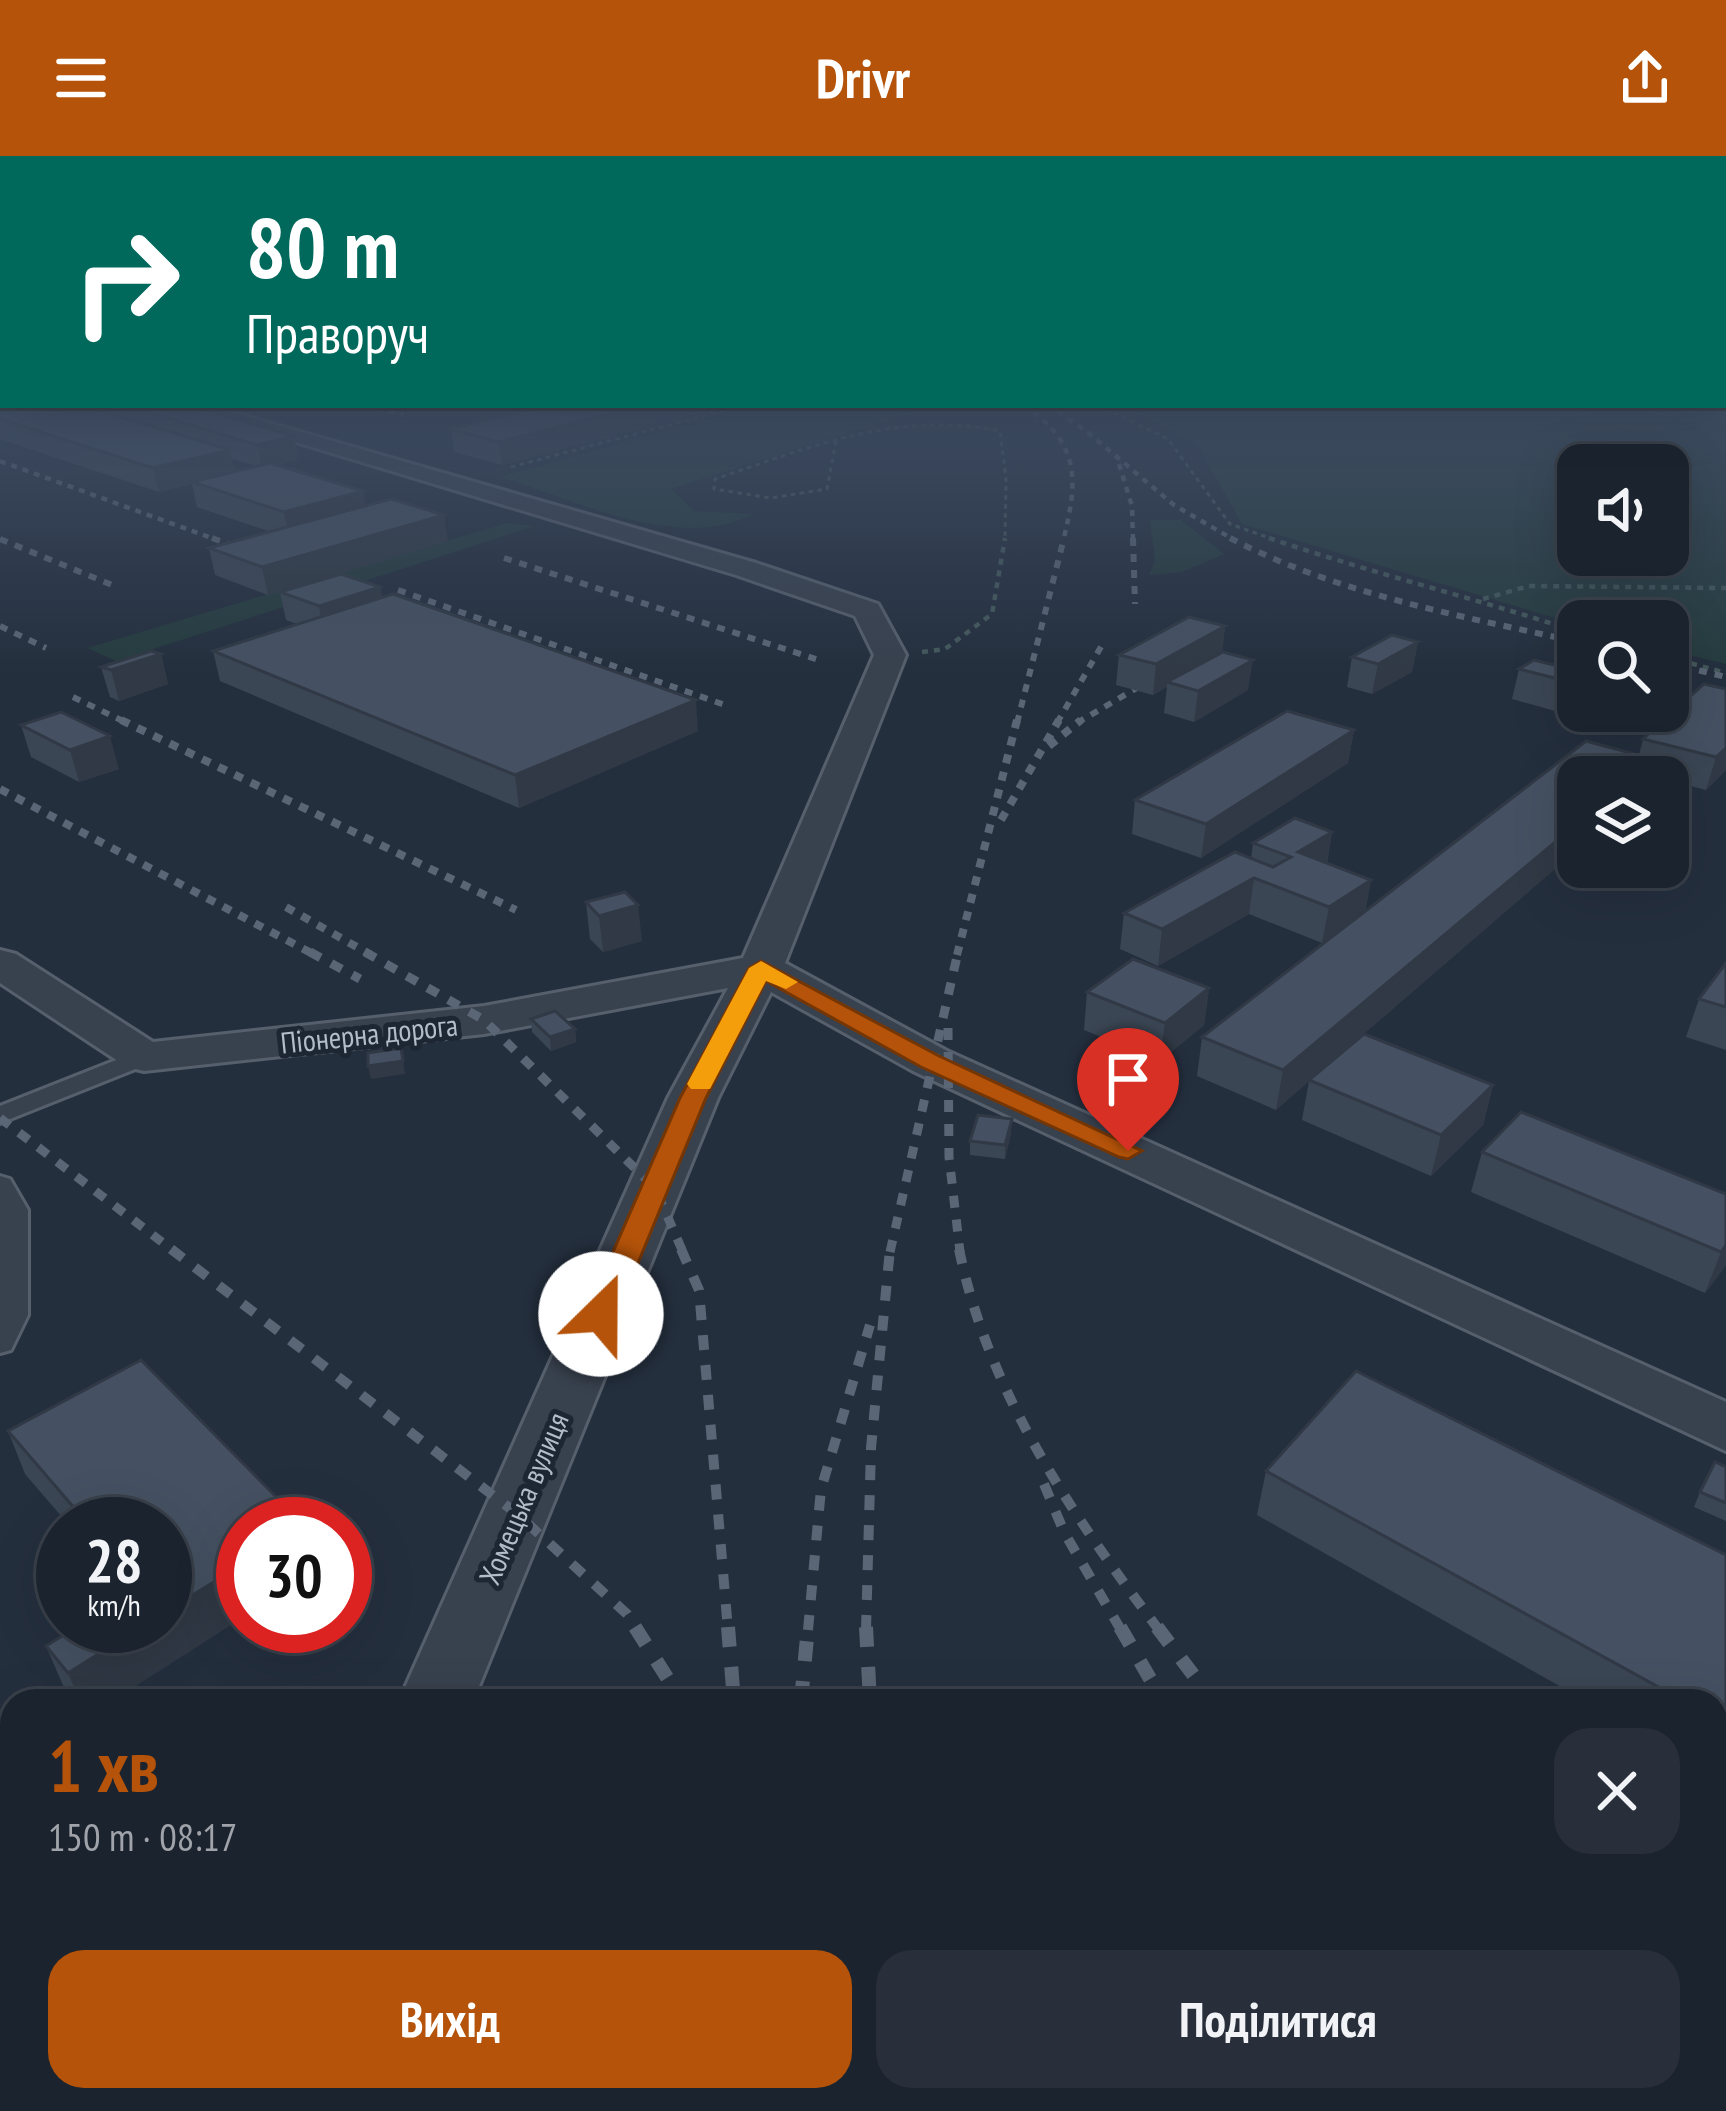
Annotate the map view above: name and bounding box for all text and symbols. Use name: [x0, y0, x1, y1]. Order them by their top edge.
text: Drivr: [816, 43, 910, 113]
icon: menu: [48, 45, 114, 111]
icon: share: [1612, 45, 1678, 111]
text: 80 m: [246, 192, 399, 301]
icon: right: [48, 204, 204, 360]
text: Праворуч: [246, 298, 429, 368]
map controls: [1557, 444, 1689, 888]
button: sound: [1557, 444, 1689, 576]
button: search: [1557, 600, 1689, 732]
button: layers: [1557, 756, 1689, 888]
street label: Піонерна дорога: [278, 1004, 460, 1062]
pin: [1077, 1028, 1179, 1151]
icon: arrive: [1095, 1046, 1161, 1112]
position arrow: [538, 1251, 664, 1377]
street label: Хомецька вулиця: [469, 1406, 577, 1590]
speed limit sign: 30: [216, 1497, 372, 1653]
text: 28: [85, 1521, 143, 1599]
text: km/h: [87, 1585, 141, 1624]
text: 1 хв: [48, 1719, 159, 1812]
button: close: [1554, 1728, 1680, 1854]
text: 150 m · 08:17: [48, 1811, 237, 1862]
button: Вихід: [48, 1950, 852, 2088]
button: Поділитися: [876, 1950, 1680, 2088]

